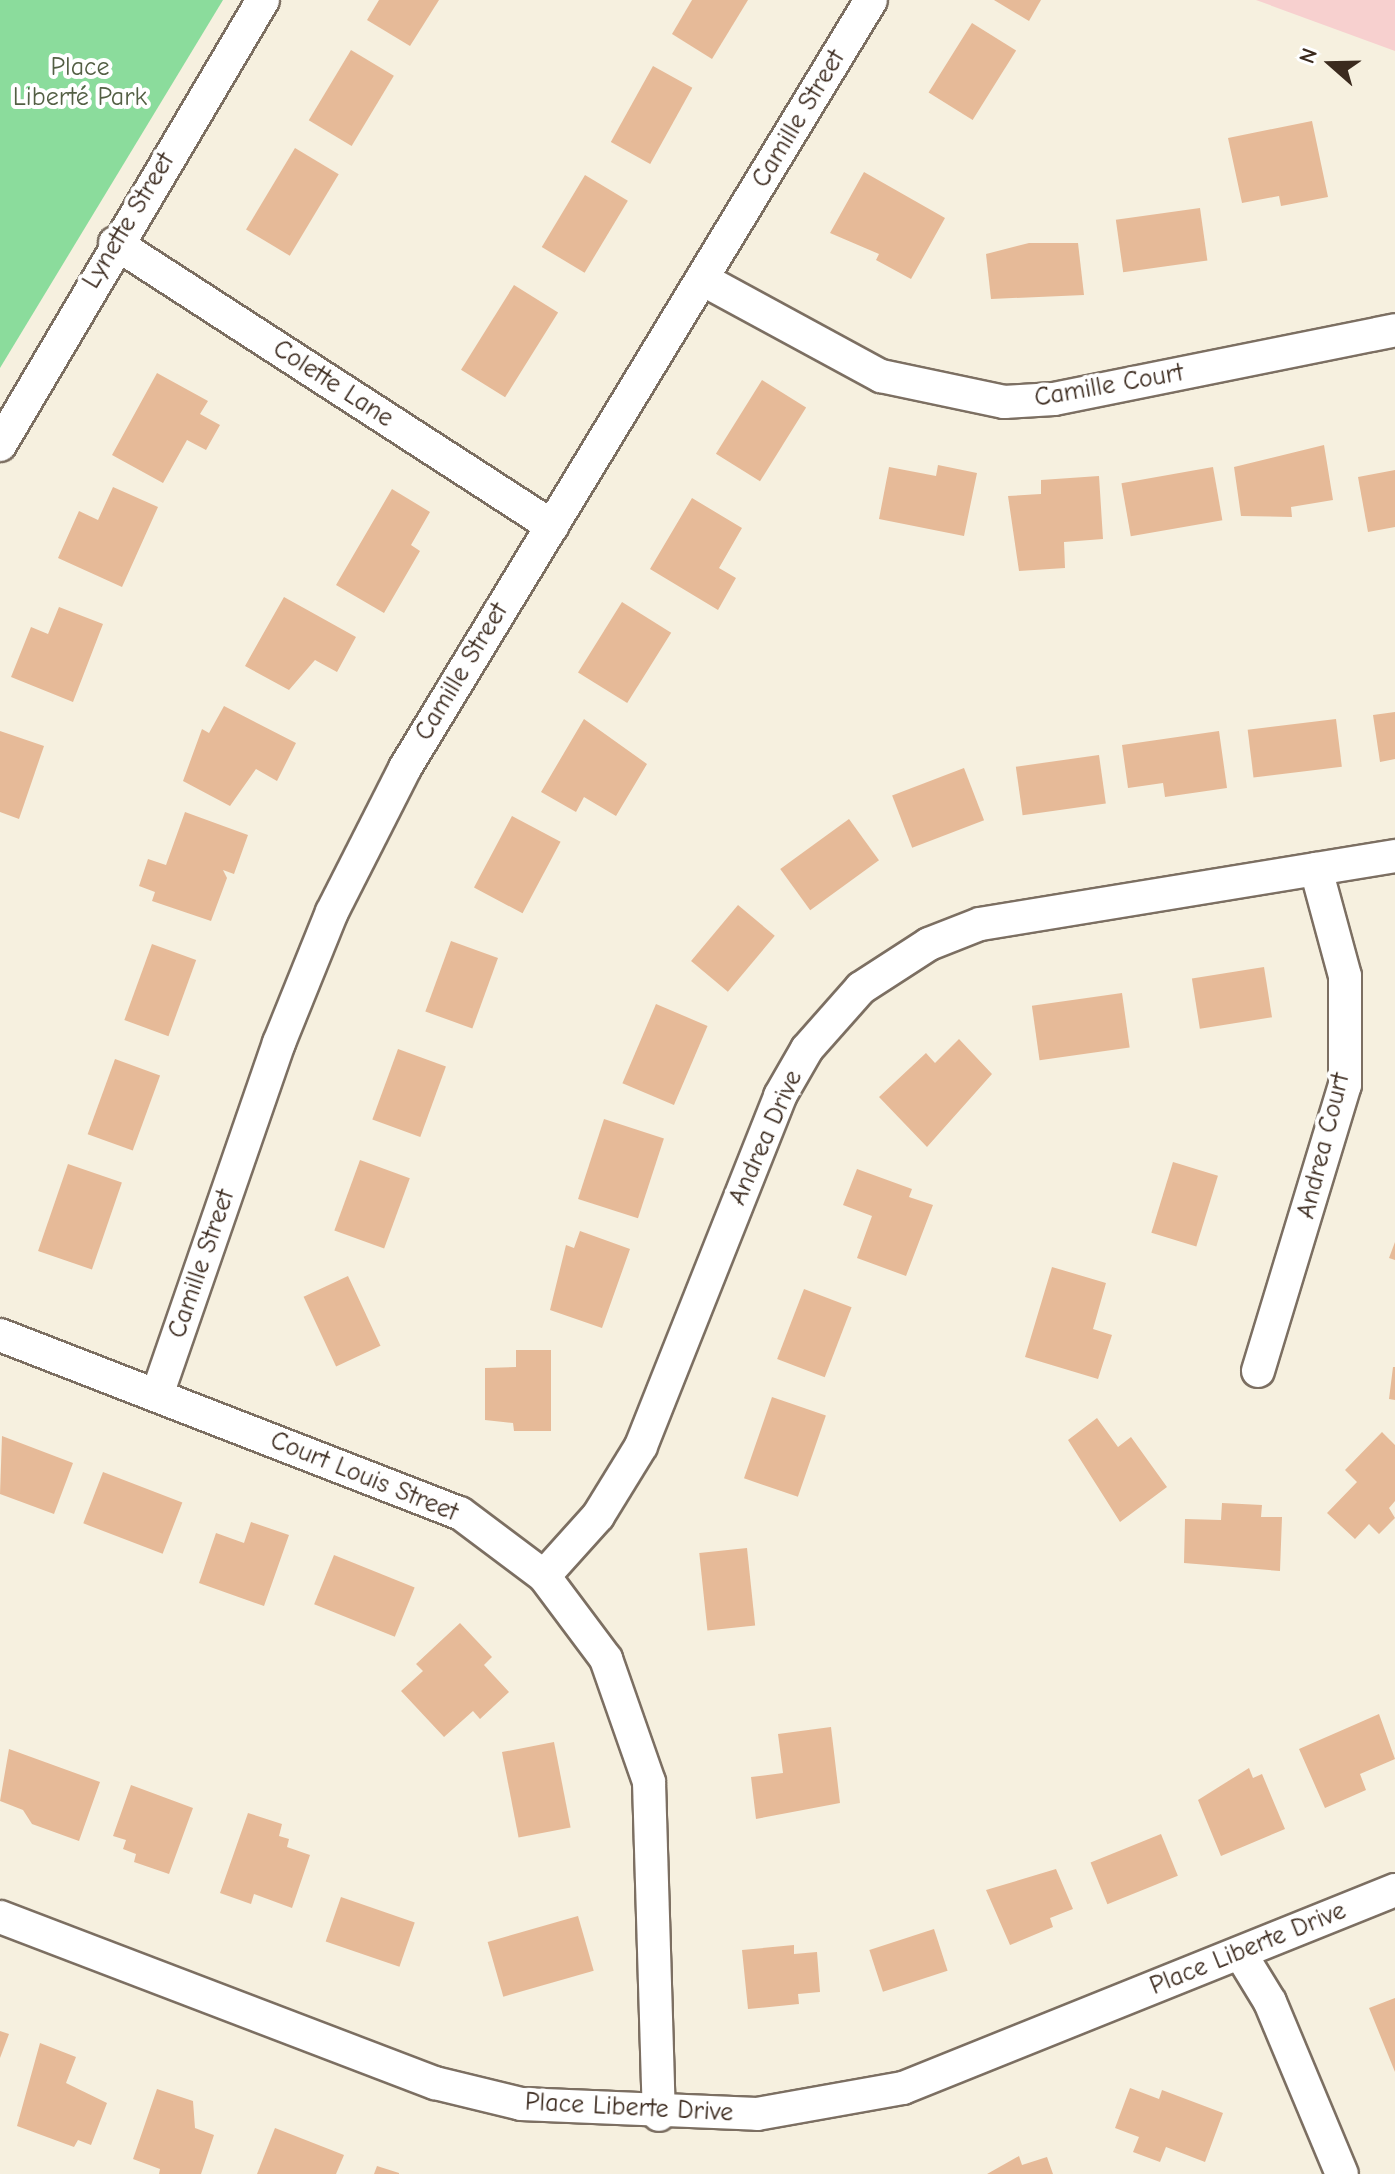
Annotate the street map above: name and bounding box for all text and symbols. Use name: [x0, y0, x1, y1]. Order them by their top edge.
north arrow: [1291, 24, 1371, 104]
street label: Camille Street: [746, 45, 852, 193]
text: N: [1294, 45, 1323, 67]
park label: Place Liberté Park: [13, 52, 147, 114]
street label: Lynette Street: [76, 147, 182, 295]
street label: Colette Lane: [267, 333, 399, 435]
street label: Camille Court: [1032, 358, 1186, 414]
street label: Camille Street: [409, 598, 515, 746]
street label: Andrea Drive: [722, 1066, 810, 1210]
street label: Andrea Court: [1291, 1070, 1357, 1222]
street label: Camille Street: [162, 1186, 242, 1342]
street label: Court Louis Street: [266, 1425, 462, 1529]
street label: Place Liberte Drive: [1146, 1895, 1350, 2003]
street label: Place Liberte Drive: [524, 2087, 734, 2129]

